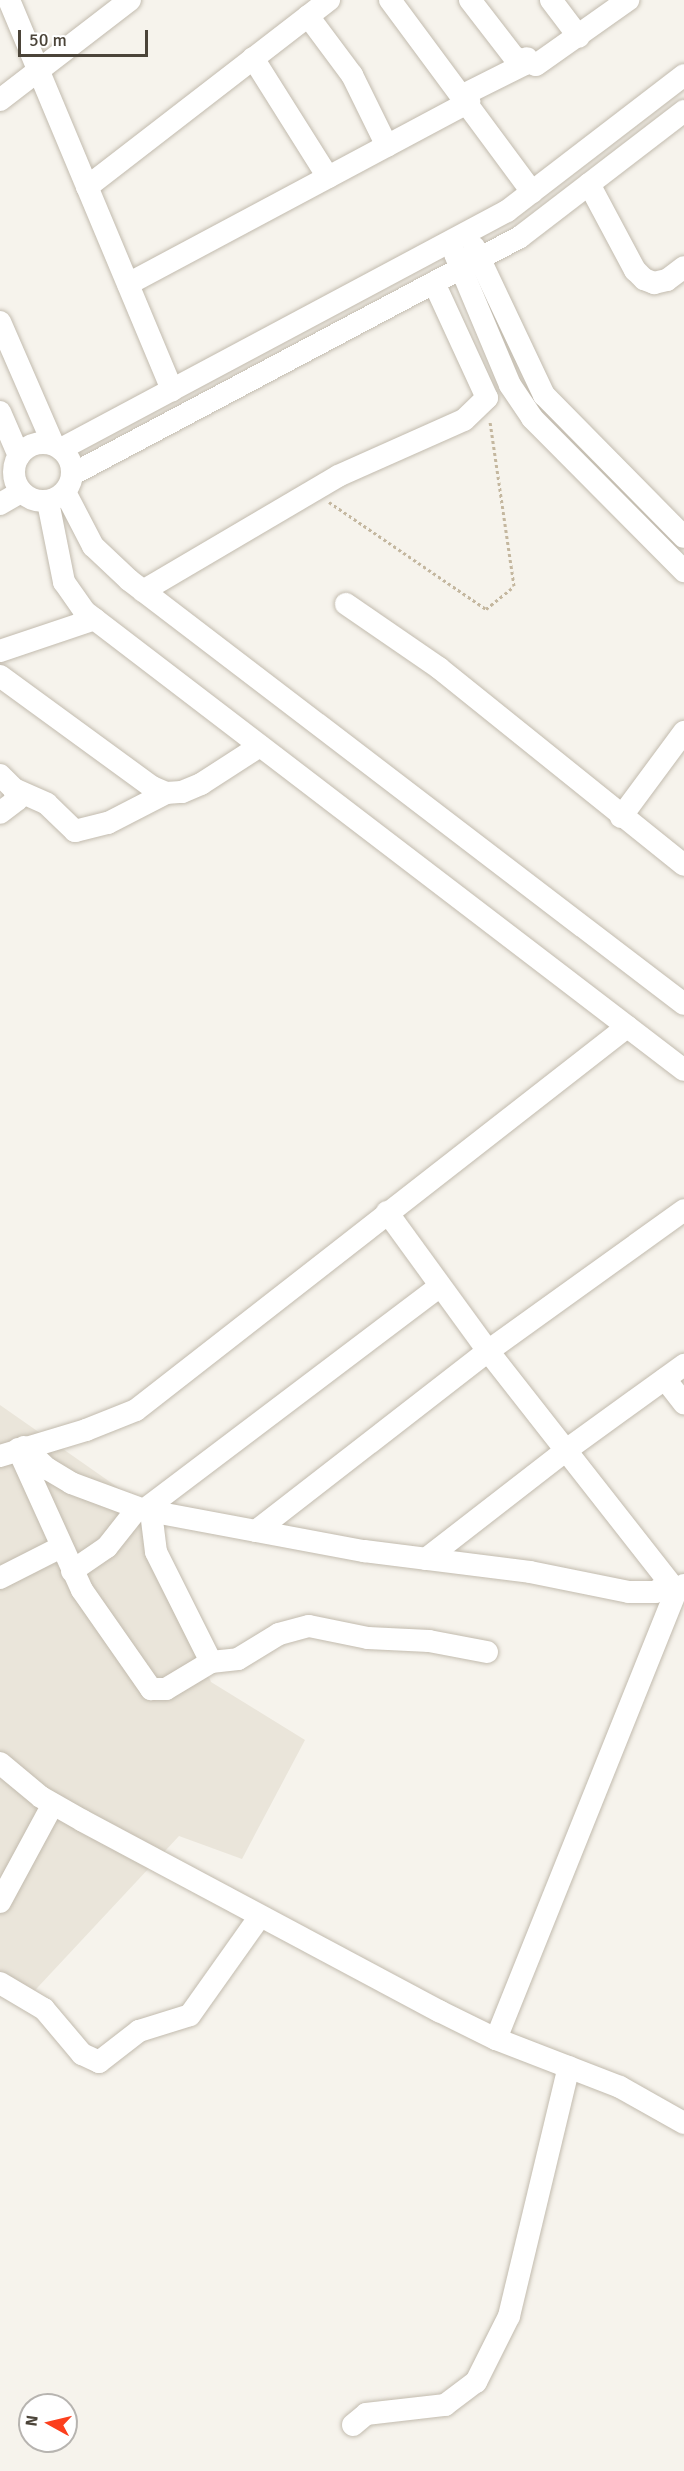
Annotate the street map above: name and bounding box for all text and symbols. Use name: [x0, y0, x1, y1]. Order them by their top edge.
scale bar: [21, 18, 152, 56]
text: 50 m: [29, 29, 67, 51]
north arrow: [18, 2393, 78, 2453]
text: N: [21, 2414, 43, 2428]

